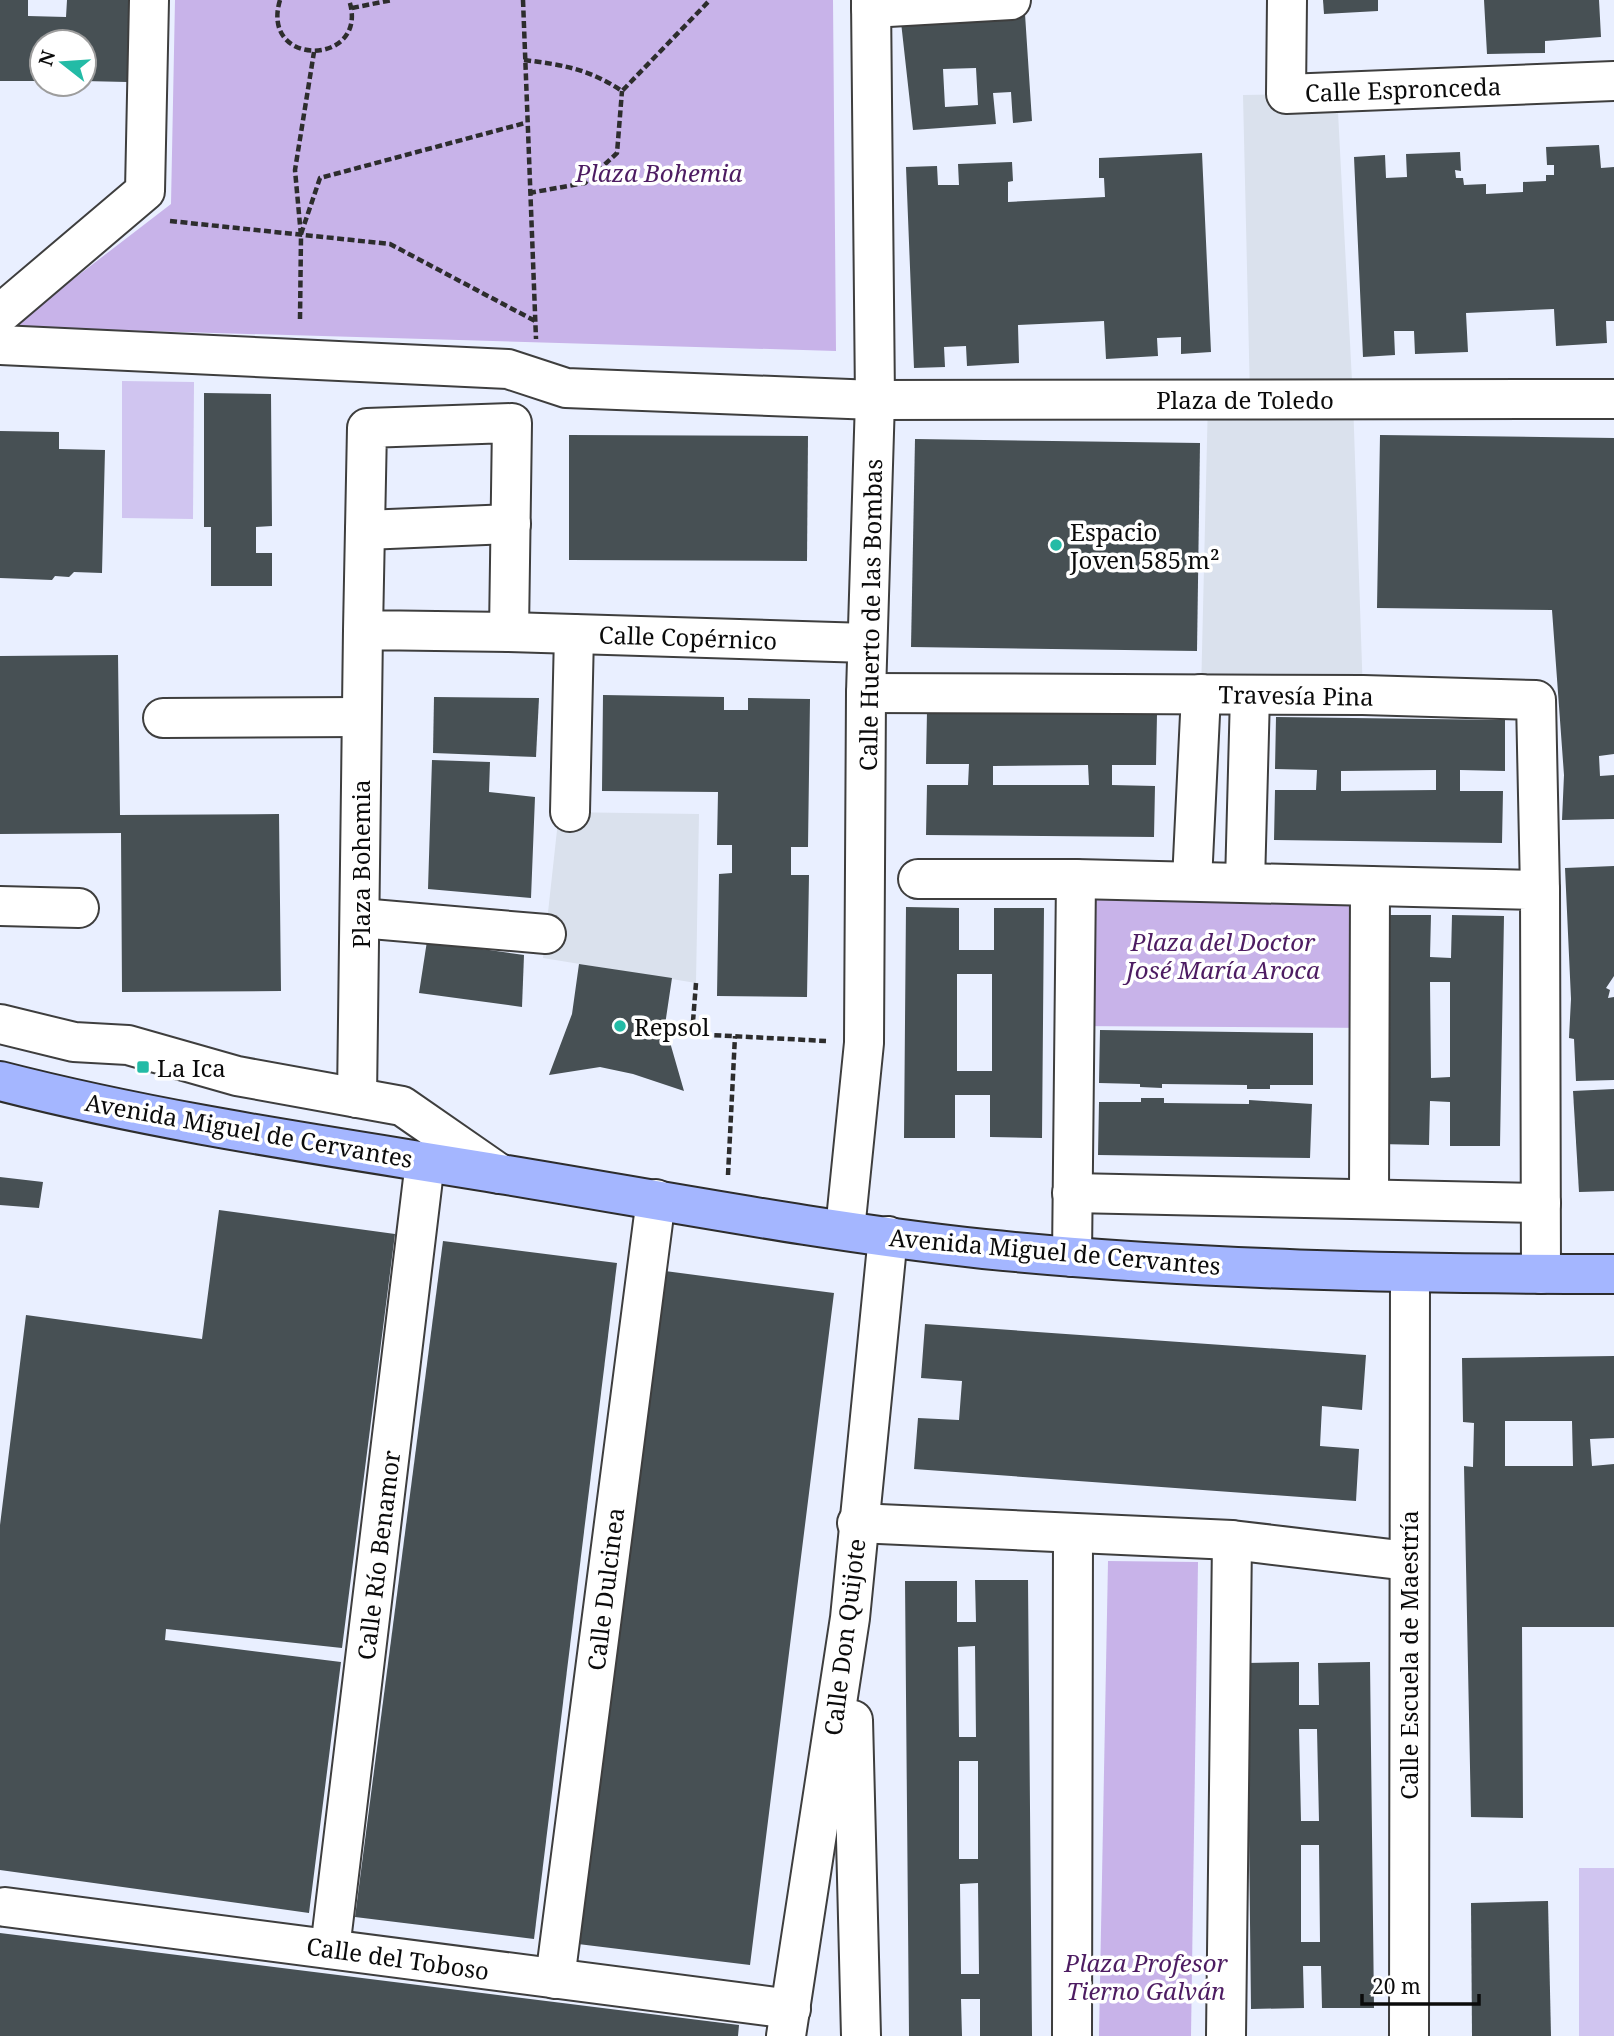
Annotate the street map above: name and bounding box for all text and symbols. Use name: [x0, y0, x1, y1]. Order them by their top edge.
north arrow: [28, 28, 98, 98]
text: N: [32, 47, 61, 69]
street label: Calle Espronceda: [1304, 69, 1502, 109]
park label: Plaza Bohemia: [575, 156, 743, 189]
street label: Plaza de Toledo: [1156, 383, 1334, 416]
street label: Calle Huerto de las Bombas: [851, 459, 889, 771]
place label: Espacio Joven 585 m²: [1069, 515, 1220, 576]
marker: Espacio Joven 585 m²: [1048, 537, 1064, 553]
street label: Calle Copérnico: [598, 617, 778, 657]
street label: Travesía Pina: [1218, 677, 1374, 713]
street label: Plaza Bohemia: [344, 780, 377, 948]
park label: Plaza del Doctor José María Aroca: [1122, 925, 1320, 986]
place label: Repsol: [634, 1010, 710, 1043]
marker: Repsol: [612, 1018, 628, 1034]
place label: La Ica: [157, 1051, 226, 1084]
marker: La Ica: [135, 1059, 151, 1075]
street label: Avenida Miguel de Cervantes: [82, 1085, 416, 1175]
street label: Avenida Miguel de Cervantes: [888, 1220, 1222, 1282]
street label: Calle Río Benamor: [349, 1448, 407, 1662]
street label: Calle Dulcinea: [579, 1506, 631, 1672]
street label: Calle Escuela de Maestría: [1392, 1510, 1425, 1800]
street label: Calle Don Quijote: [816, 1537, 872, 1737]
street label: Calle del Toboso: [305, 1929, 491, 1987]
park label: Plaza Profesor Tierno Galván: [1063, 1946, 1229, 2007]
scale bar: [1362, 1962, 1479, 2006]
text: 20 m: [1372, 1972, 1421, 2000]

